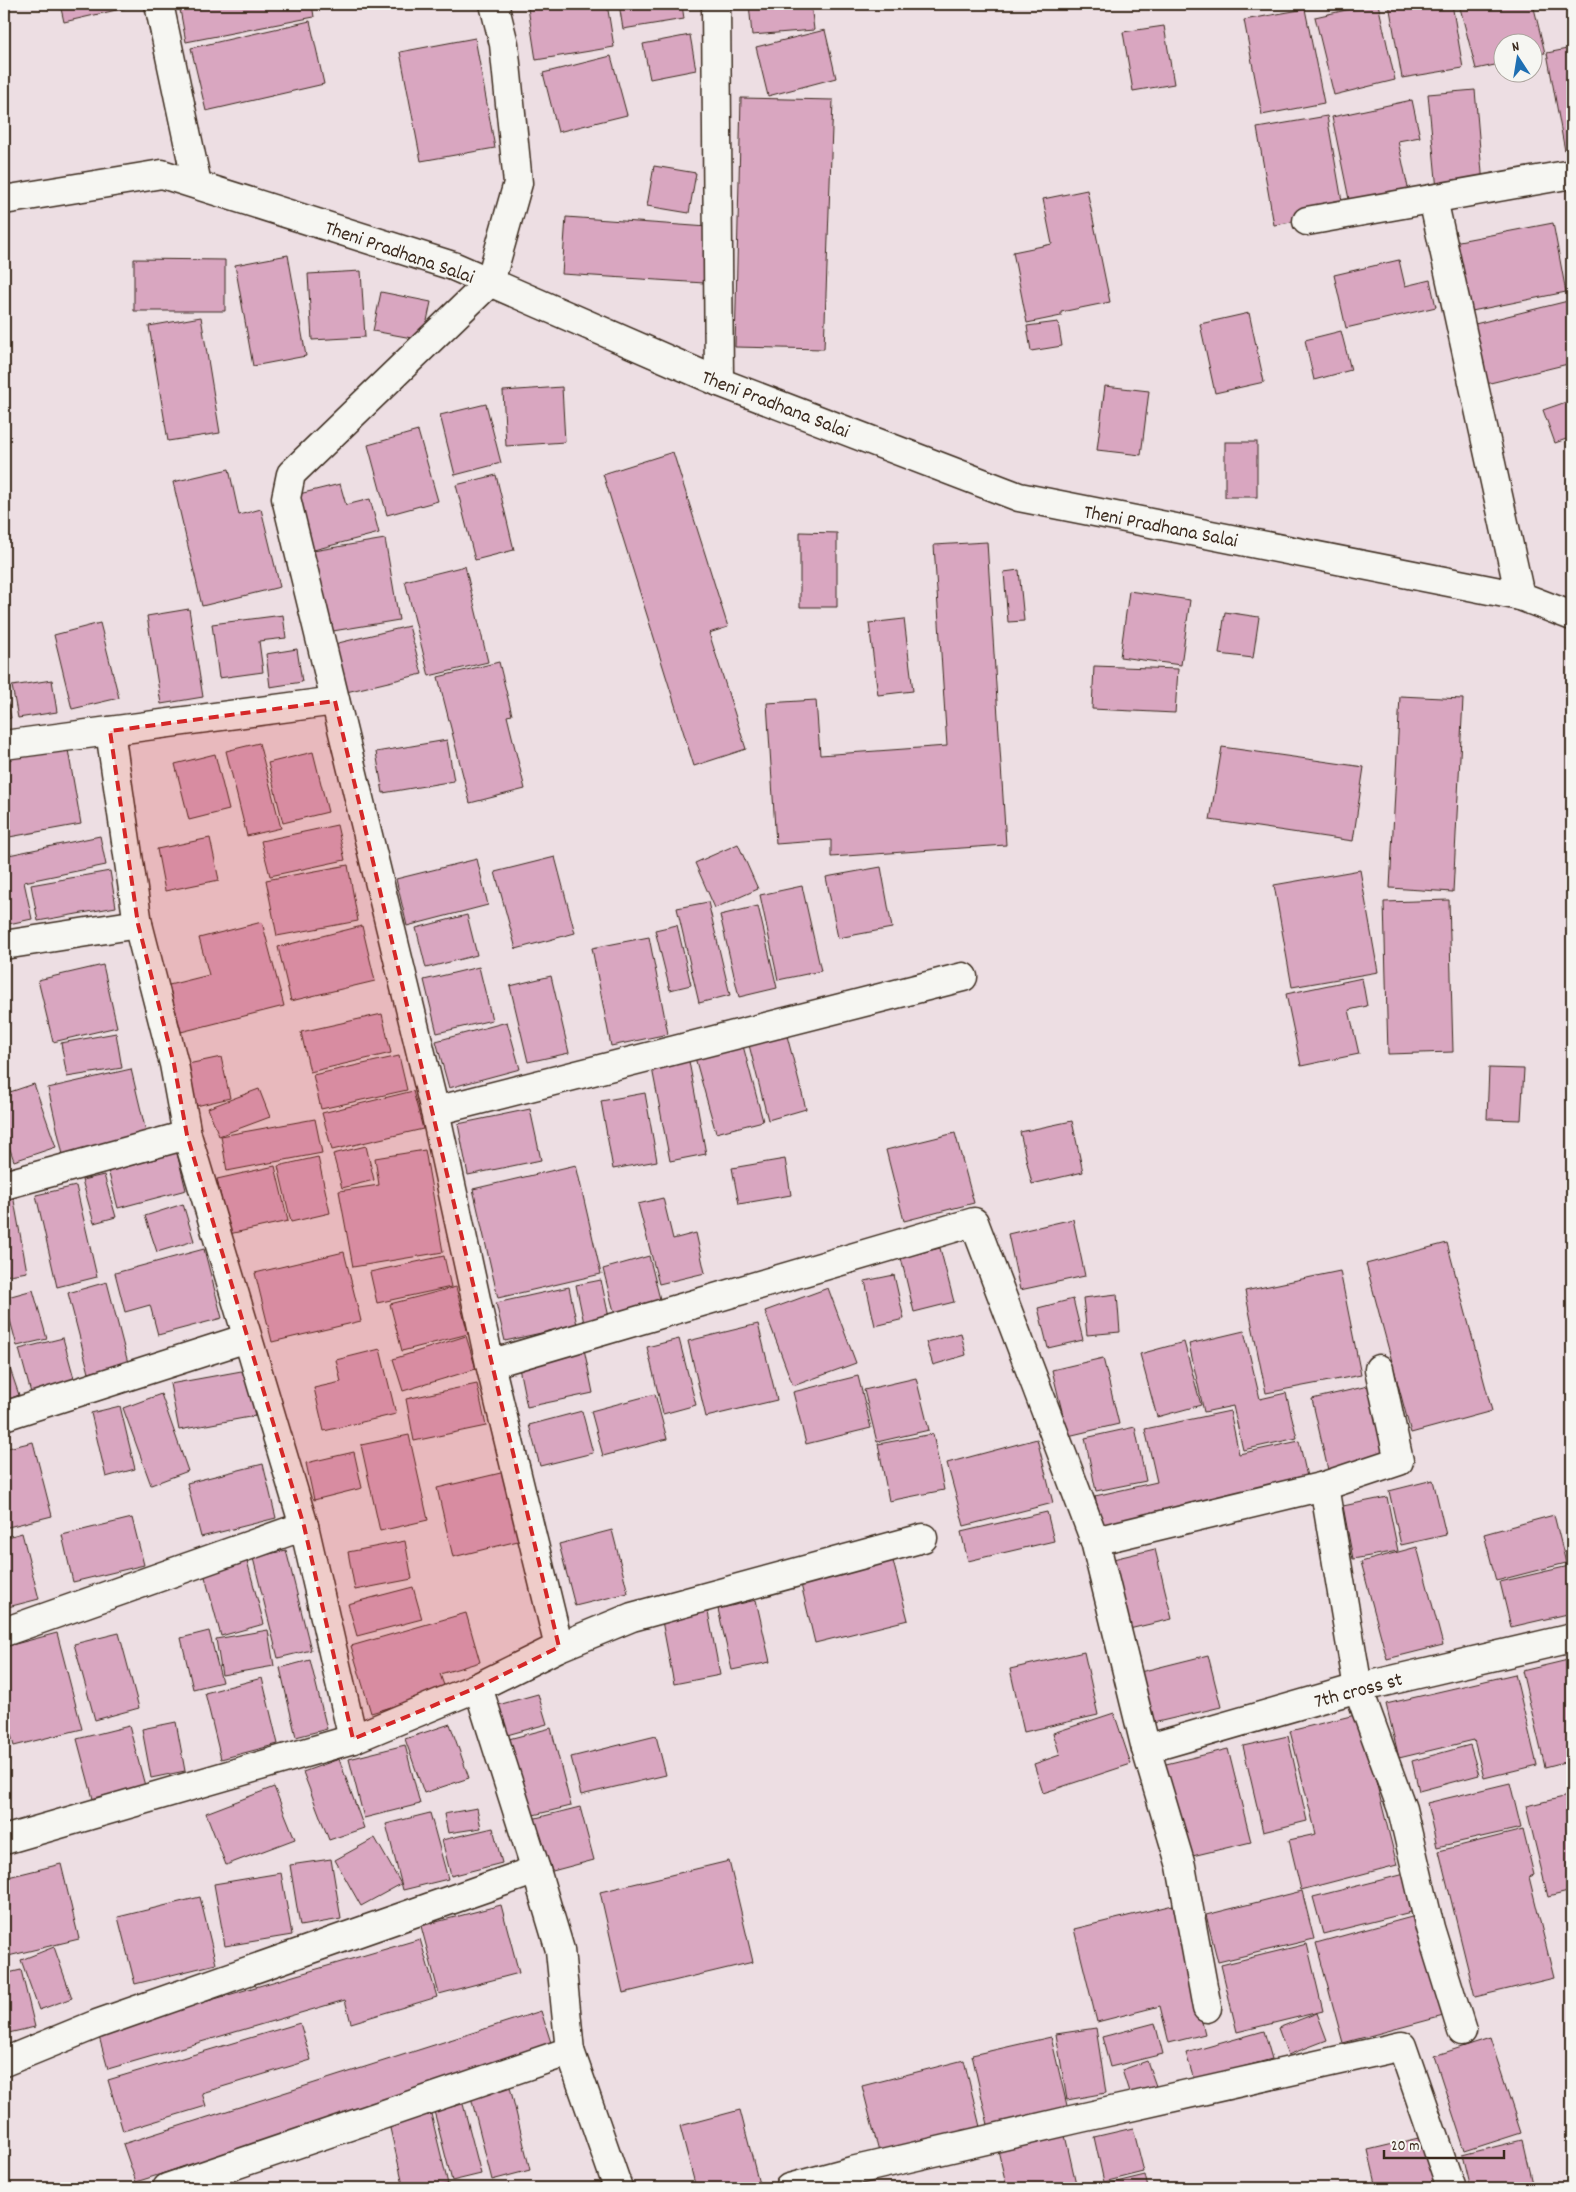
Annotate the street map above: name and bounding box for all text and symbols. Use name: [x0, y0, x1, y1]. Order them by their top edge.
north arrow: [1494, 32, 1544, 82]
text: N: [1510, 37, 1521, 58]
street label: Theni Pradhana Salai: [321, 215, 478, 293]
street label: Theni Pradhana Salai: [697, 365, 853, 447]
street label: Theni Pradhana Salai: [1081, 499, 1240, 557]
street label: 7th cross st: [1312, 1667, 1406, 1717]
scale bar: [1384, 2127, 1504, 2159]
text: 20 m: [1391, 2136, 1419, 2158]

